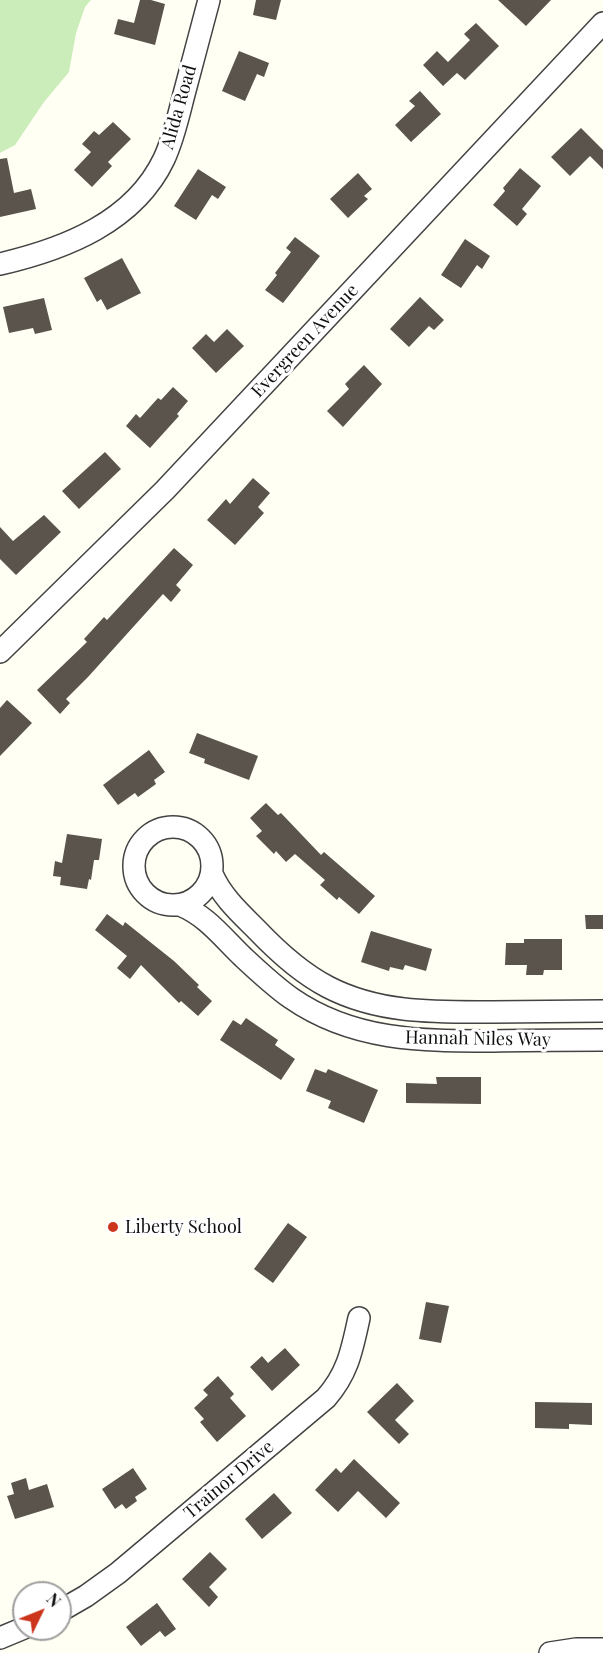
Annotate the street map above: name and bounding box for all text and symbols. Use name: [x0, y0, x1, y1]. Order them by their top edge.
street label: Alida Road: [157, 62, 201, 152]
street label: Evergreen Avenue: [247, 280, 363, 402]
street label: Hannah Niles Way: [405, 1027, 551, 1051]
place label: Liberty School: [125, 1216, 242, 1238]
marker: Liberty School: [106, 1220, 120, 1234]
street label: Trainor Drive: [180, 1436, 278, 1524]
north arrow: [12, 1581, 72, 1641]
text: N: [42, 1588, 66, 1611]

